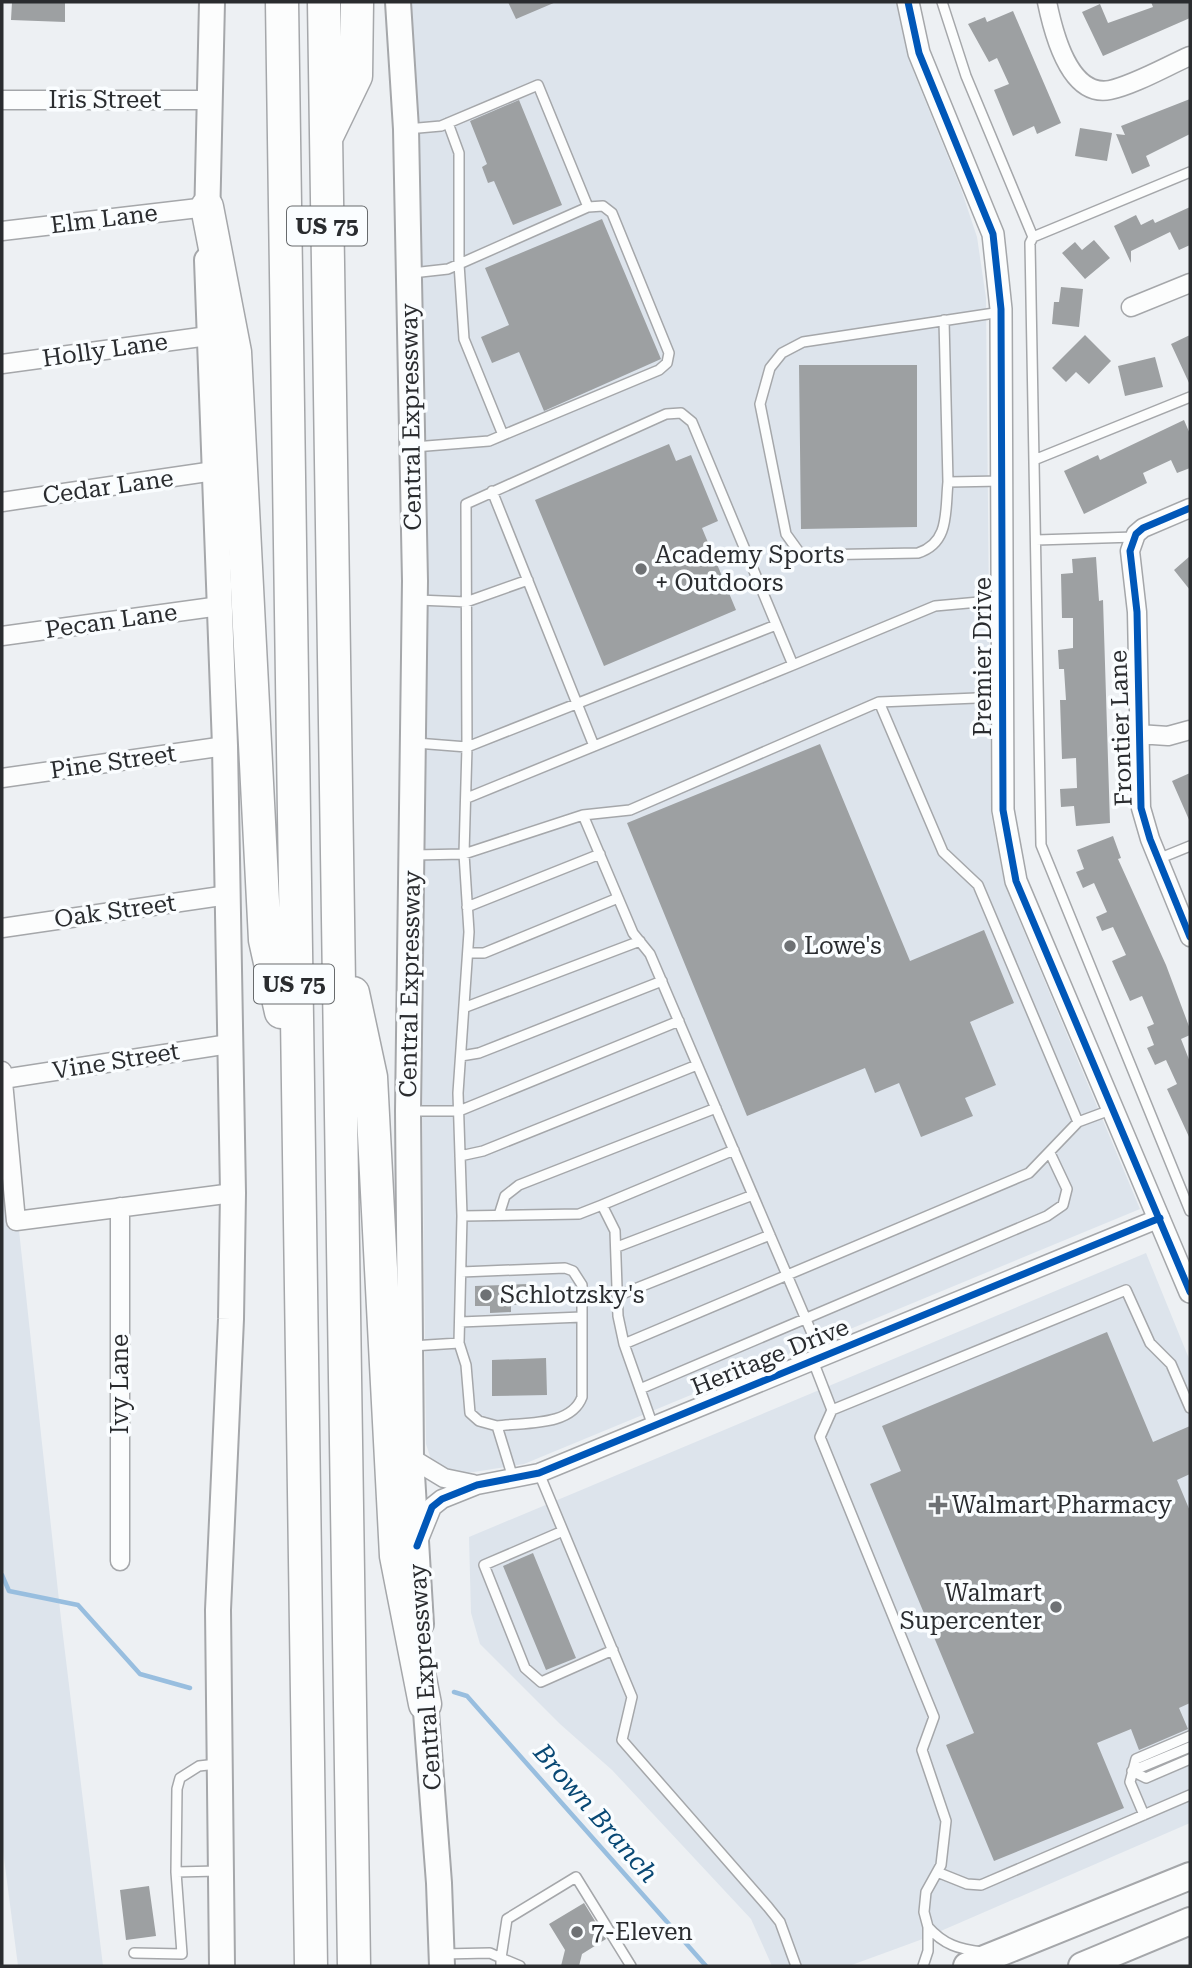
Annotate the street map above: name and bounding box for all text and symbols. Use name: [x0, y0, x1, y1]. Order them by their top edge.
street label: Iris Street: [49, 86, 162, 114]
street label: Elm Lane: [49, 199, 159, 239]
road number: US 75: [287, 206, 367, 246]
street label: Central Expressway: [395, 302, 427, 531]
street label: Holly Lane: [40, 327, 170, 373]
street label: Cedar Lane: [41, 464, 175, 510]
place label: Academy Sports + Outdoors: [655, 541, 844, 597]
marker: Academy Sports + Outdoors: [633, 561, 649, 577]
street label: Premier Drive: [969, 577, 997, 737]
street label: Pecan Lane: [43, 598, 179, 644]
street label: Frontier Lane: [1104, 649, 1138, 807]
street label: Pine Street: [48, 739, 178, 785]
street label: Central Expressway: [394, 869, 426, 1098]
street label: Oak Street: [53, 889, 177, 933]
place label: Lowe's: [804, 932, 882, 960]
marker: Lowe's: [782, 938, 798, 954]
road number: US 75: [254, 965, 334, 1004]
street label: Vine Street: [51, 1037, 181, 1085]
place label: Schlotzsky's: [500, 1281, 644, 1309]
marker: Schlotzsky's: [478, 1287, 494, 1303]
street label: Heritage Drive: [687, 1313, 853, 1401]
street label: Ivy Lane: [106, 1334, 134, 1434]
place label: Walmart Pharmacy: [952, 1491, 1173, 1519]
marker: Walmart Pharmacy: [930, 1497, 946, 1513]
street label: Central Expressway: [403, 1562, 447, 1791]
place label: Walmart Supercenter: [900, 1579, 1042, 1635]
marker: Walmart Supercenter: [1048, 1599, 1064, 1615]
water label: Brown Branch: [527, 1737, 664, 1888]
place label: 7-Eleven: [591, 1918, 693, 1946]
marker: 7-Eleven: [569, 1924, 585, 1940]

